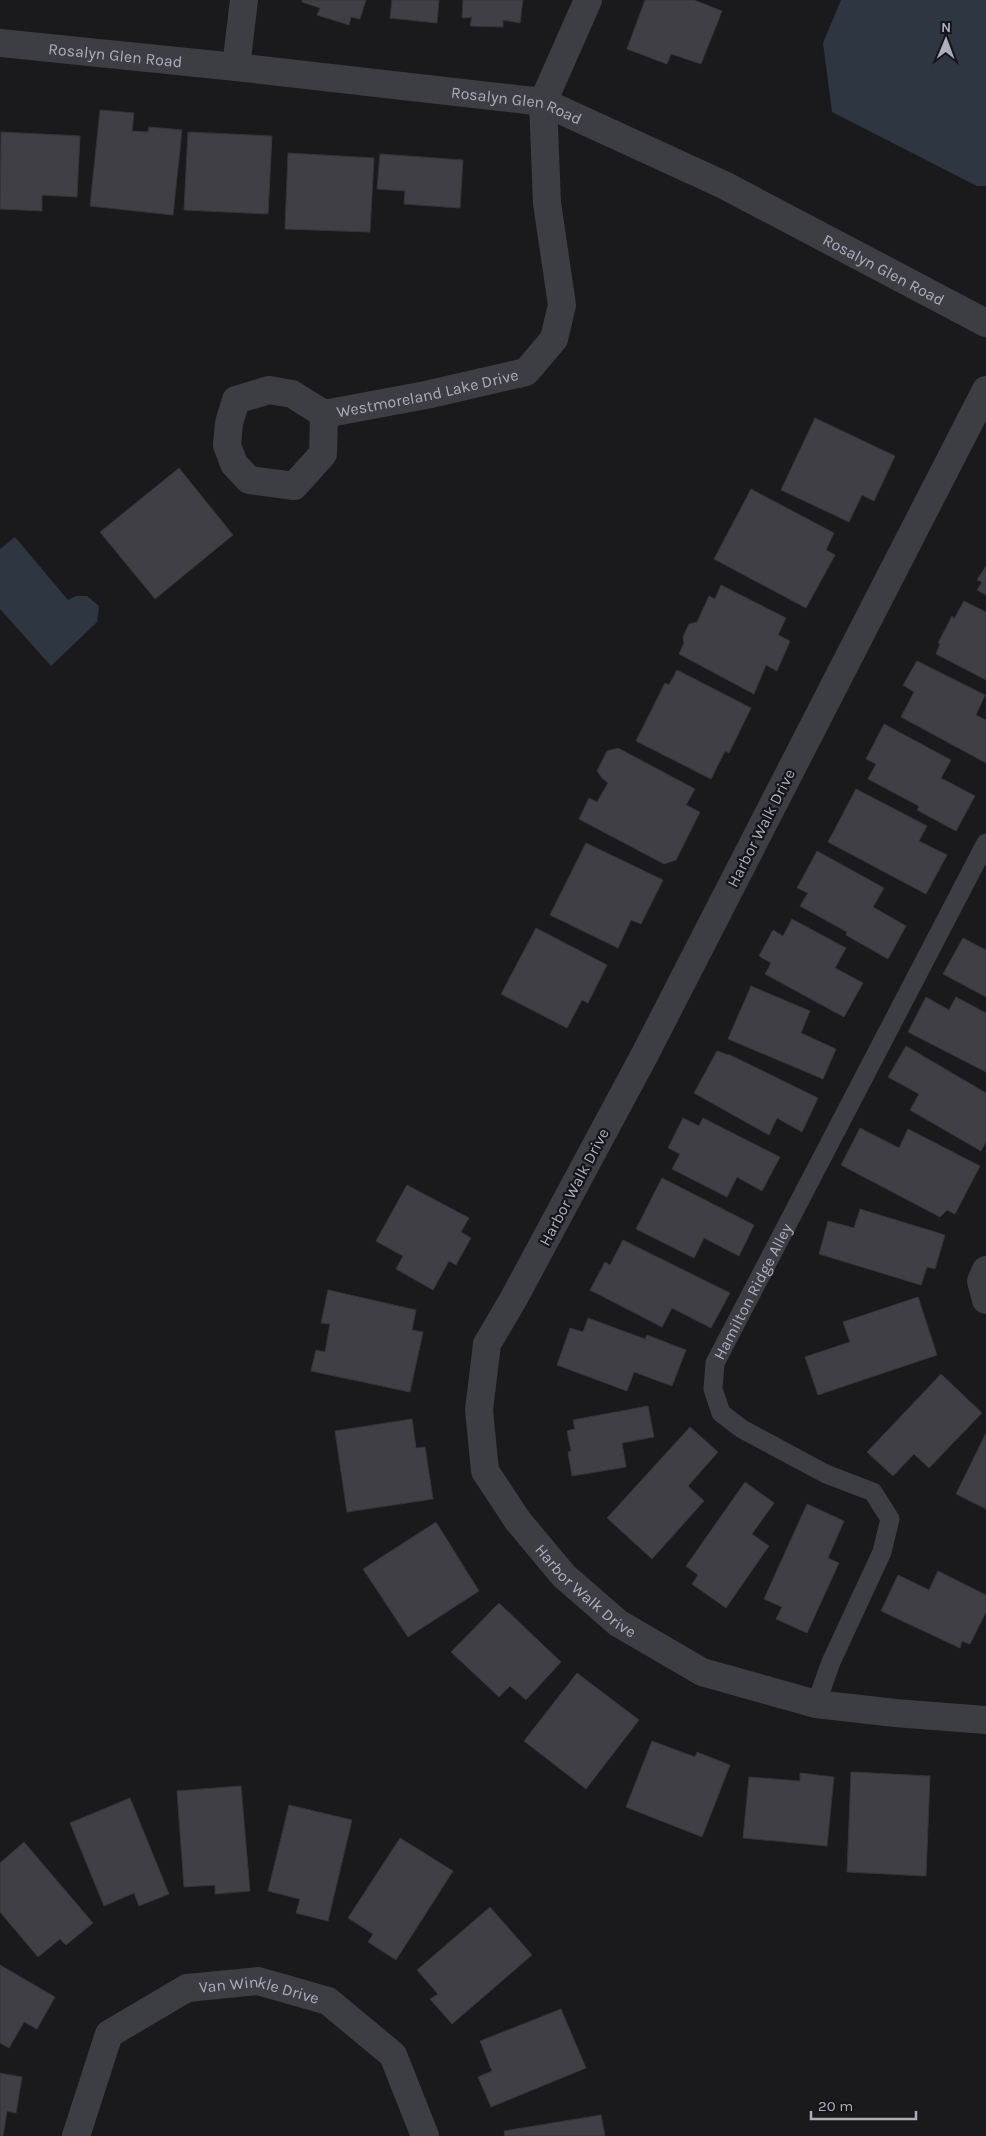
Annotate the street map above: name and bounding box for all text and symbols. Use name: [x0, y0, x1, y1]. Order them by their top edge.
north arrow: [921, 15, 971, 65]
text: N: [941, 19, 951, 36]
street label: Rosalyn Glen Road: [48, 38, 183, 71]
street label: Rosalyn Glen Road: [450, 82, 585, 128]
street label: Rosalyn Glen Road: [820, 229, 948, 309]
street label: Westmoreland Lake Drive: [335, 365, 520, 421]
street label: Harbor Walk Drive: [723, 766, 799, 890]
street label: Harbor Walk Drive: [535, 1125, 613, 1249]
street label: Hamilton Ridge Alley: [709, 1219, 796, 1363]
street label: Harbor Walk Drive: [531, 1540, 640, 1641]
street label: Van Winkle Drive: [198, 1972, 321, 2007]
scale bar: [811, 2088, 916, 2120]
text: 20 m: [818, 2097, 853, 2115]

